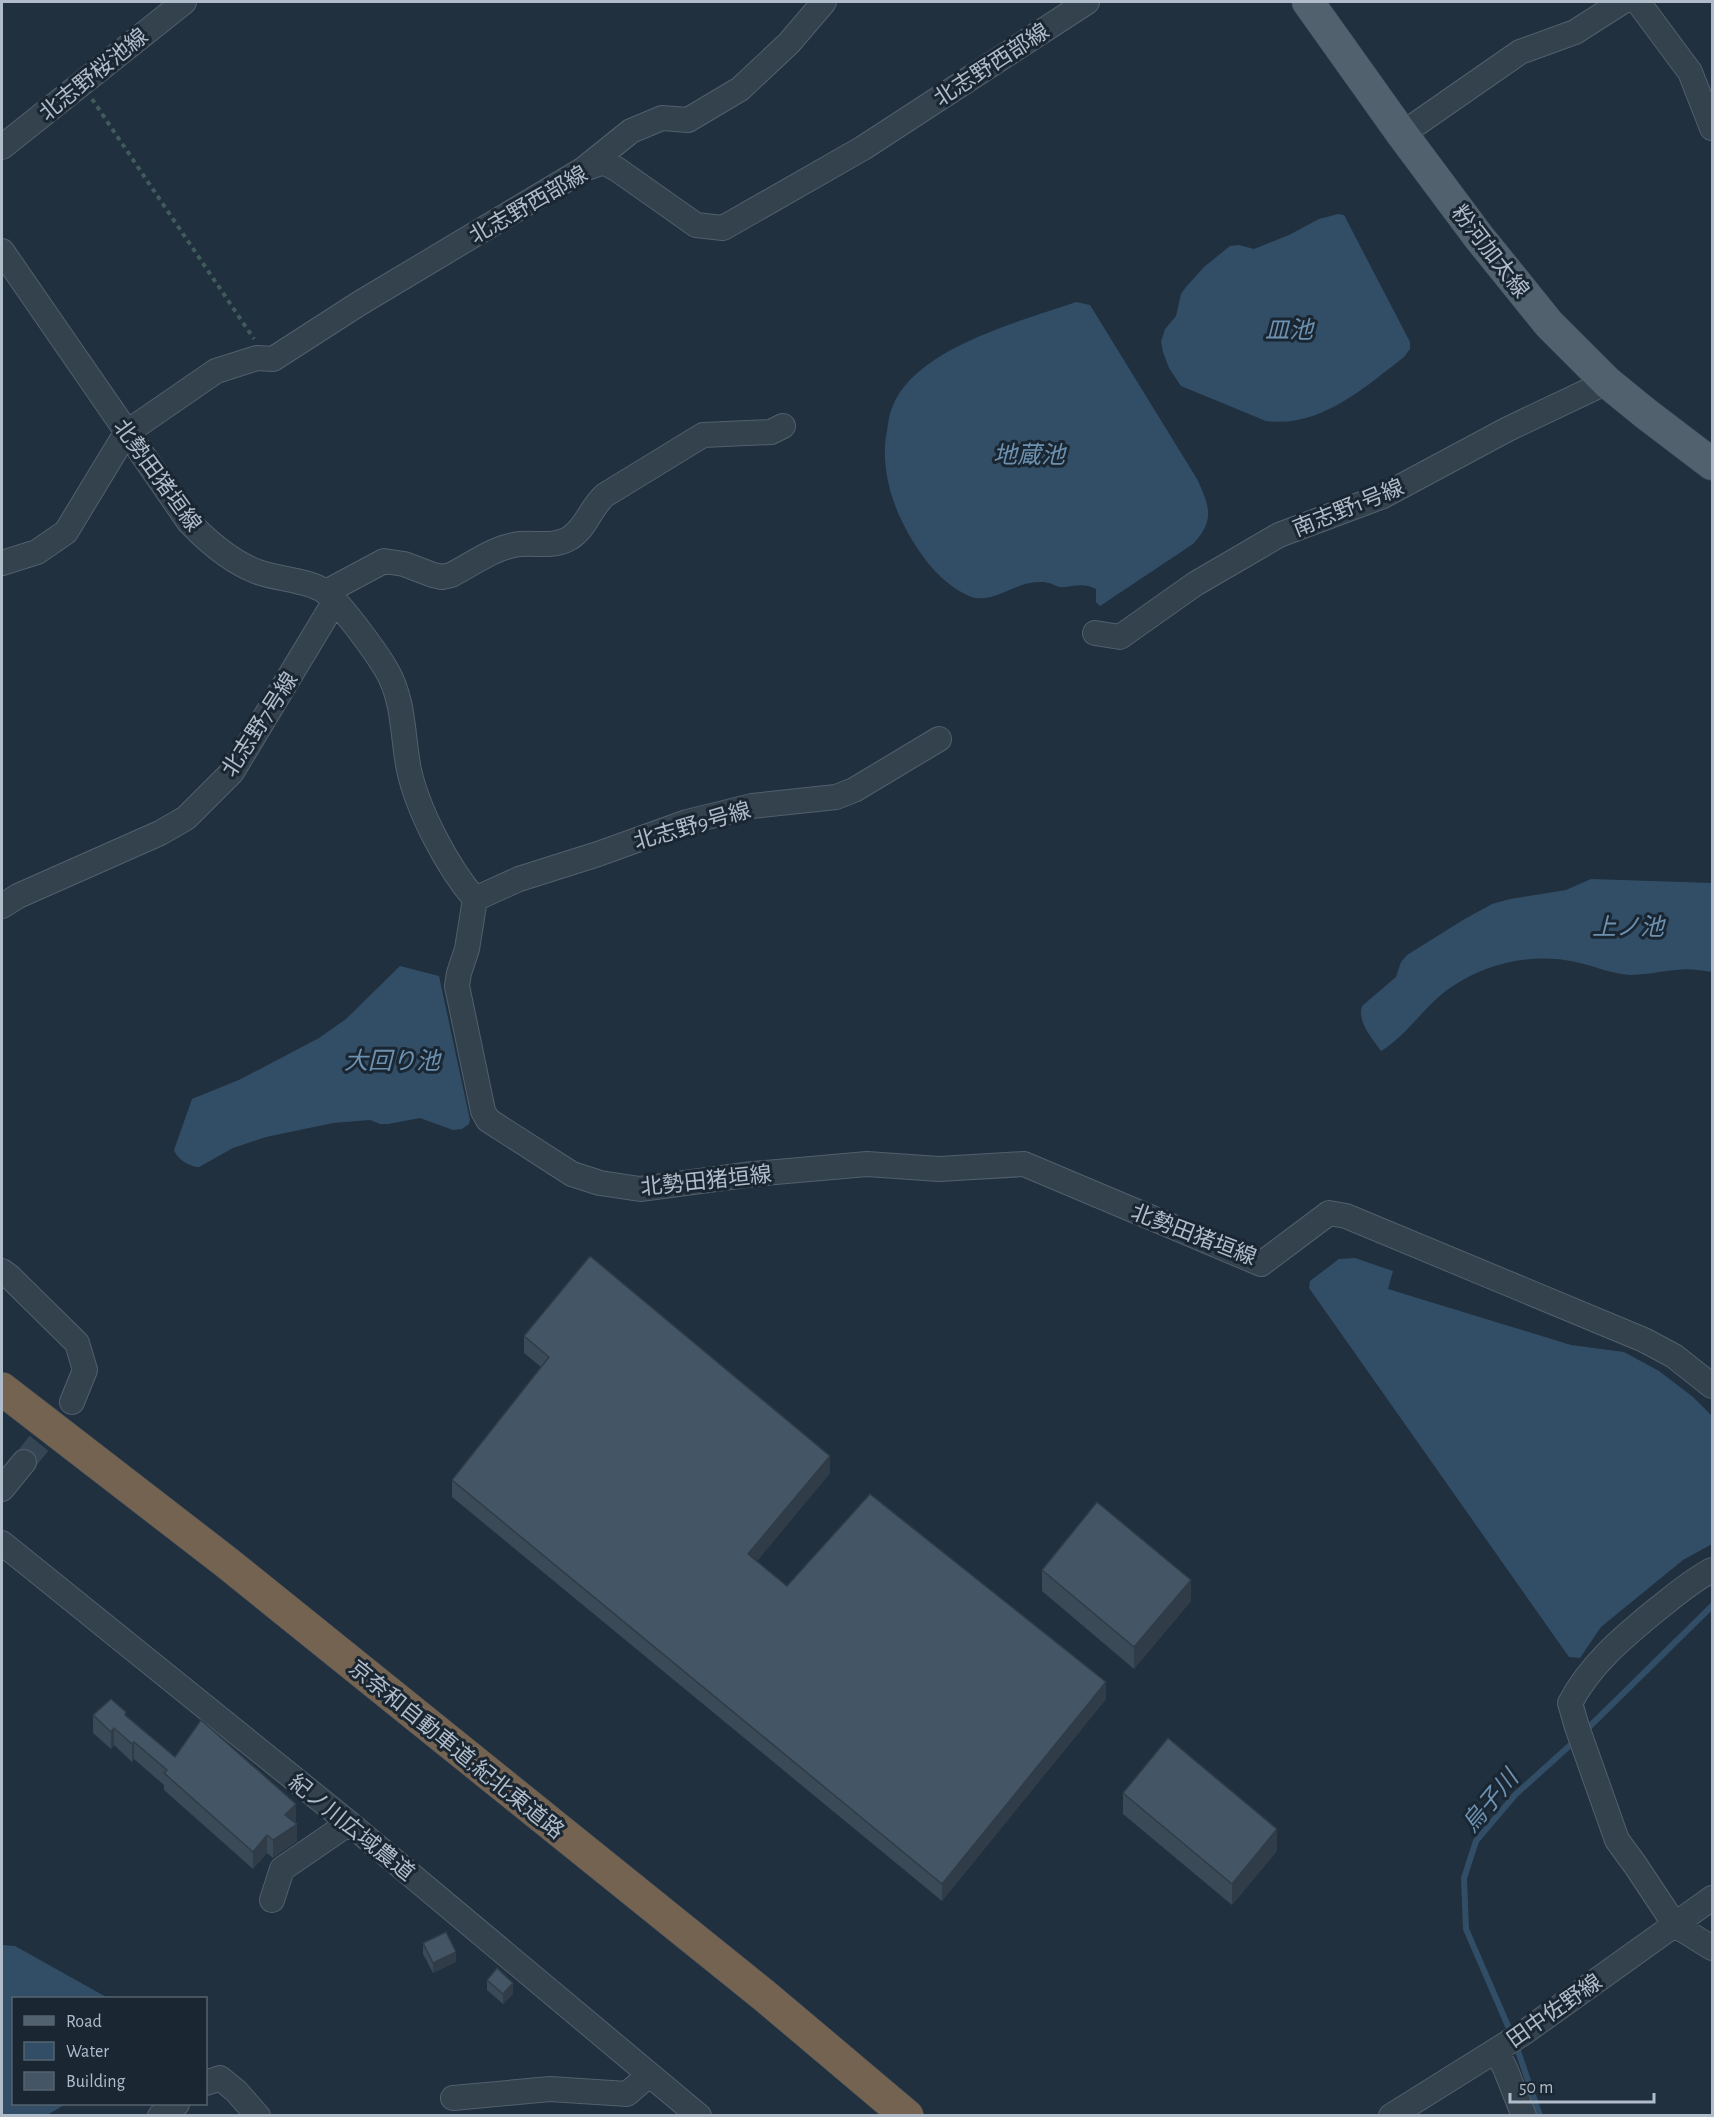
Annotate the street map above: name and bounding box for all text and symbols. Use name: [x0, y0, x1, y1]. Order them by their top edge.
street label: 北志野西部線: [930, 19, 1053, 110]
street label: 北志野桜池線: [35, 24, 152, 125]
street label: 北志野西部線: [465, 161, 591, 247]
street label: 粉河加太線: [1448, 201, 1534, 302]
water label: 皿池: [1265, 317, 1315, 343]
street label: 北勢田猪垣線: [109, 415, 206, 535]
water label: 地蔵池: [993, 442, 1067, 468]
street label: 南志野1号線: [1289, 475, 1407, 540]
street label: 北志野7号線: [217, 668, 302, 781]
street label: 北志野9号線: [631, 798, 753, 853]
water label: 上ノ池: [1592, 914, 1666, 940]
water label: 大回り池: [344, 1048, 442, 1074]
street label: 北勢田猪垣線: [639, 1162, 773, 1199]
street label: 北勢田猪垣線: [1128, 1200, 1260, 1269]
street label: 京奈和自動車道;紀北東道路: [345, 1656, 568, 1843]
water label: 烏子川: [1457, 1763, 1525, 1837]
street label: 紀ノ川広域農道: [285, 1770, 419, 1885]
street label: 田中佐野線: [1503, 1969, 1606, 2051]
legend: [12, 1997, 207, 2105]
text: Road: [66, 2013, 102, 2031]
text: Water: [66, 2043, 109, 2061]
scale bar: [1510, 2066, 1654, 2104]
text: Building: [66, 2073, 126, 2091]
text: 50 m: [1519, 2079, 1553, 2097]

